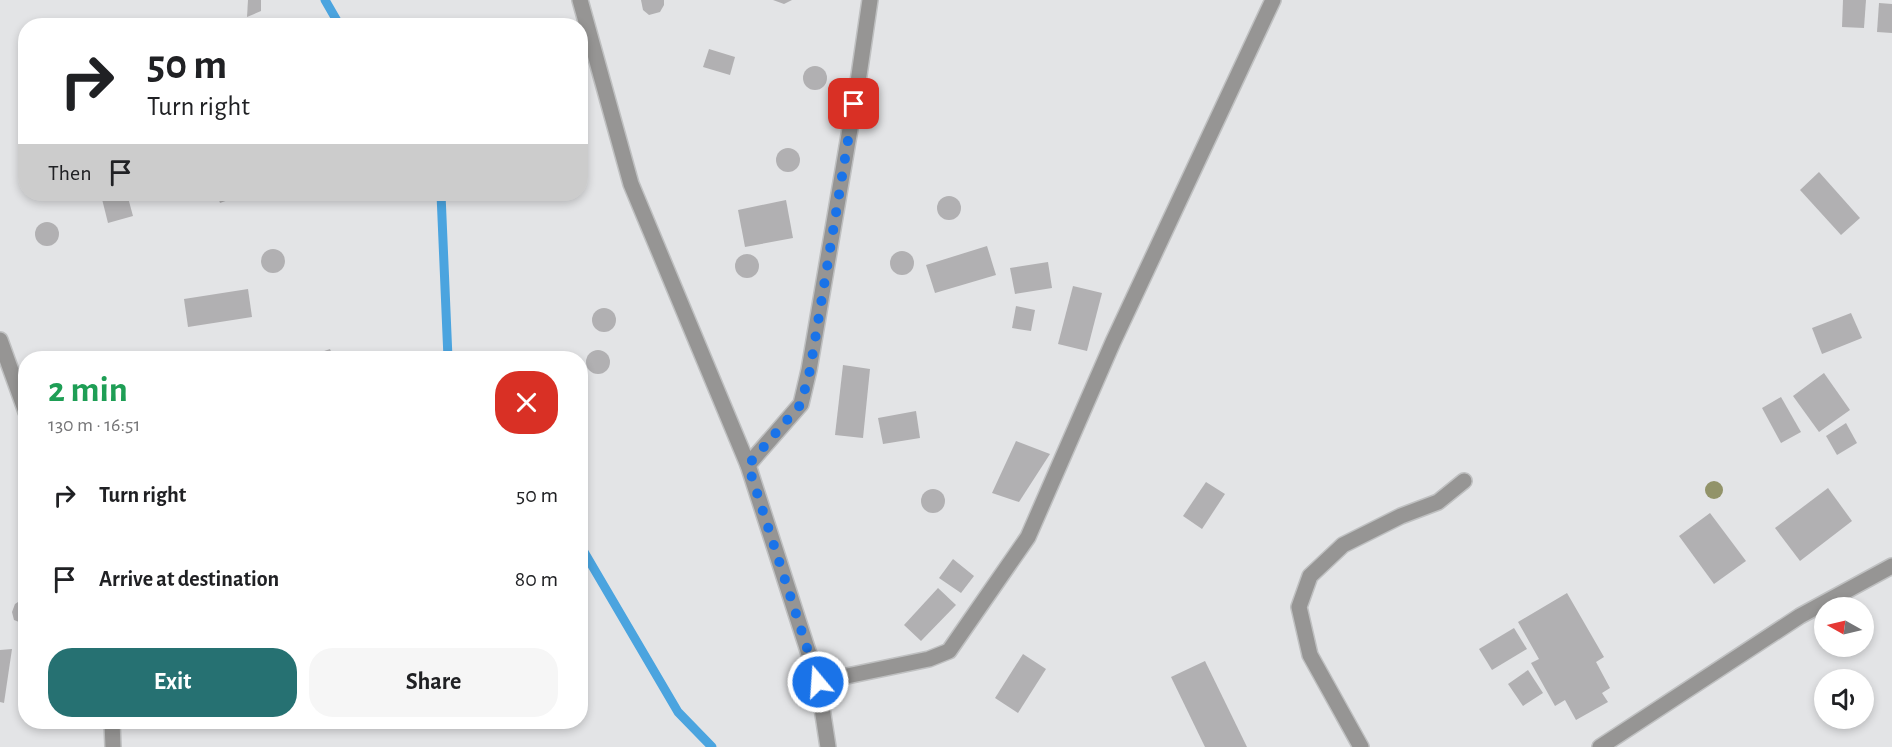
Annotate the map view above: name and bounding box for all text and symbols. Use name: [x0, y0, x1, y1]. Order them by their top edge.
icon: right: [48, 42, 126, 120]
text: 50 m: [147, 44, 227, 86]
pin: [828, 78, 879, 129]
icon: arrive: [837, 87, 870, 120]
text: Turn right: [147, 93, 250, 120]
icon: arrive: [104, 156, 137, 189]
text: Then: [48, 162, 92, 184]
button: close: [495, 371, 558, 434]
text: 2 min: [48, 372, 128, 408]
text: 130 m · 16:51: [48, 415, 140, 435]
icon: right: [48, 479, 81, 512]
text: Turn right: [99, 484, 186, 506]
text: 50 m: [516, 484, 558, 506]
icon: arrive: [48, 563, 81, 596]
text: Arrive at destination: [99, 568, 279, 590]
text: 80 m: [515, 568, 558, 590]
north arrow: [1814, 597, 1874, 657]
map controls: [1814, 597, 1874, 729]
button: Exit: [48, 648, 297, 717]
button: Share: [309, 648, 558, 717]
position arrow: [786, 650, 850, 714]
button: sound: [1814, 669, 1874, 729]

